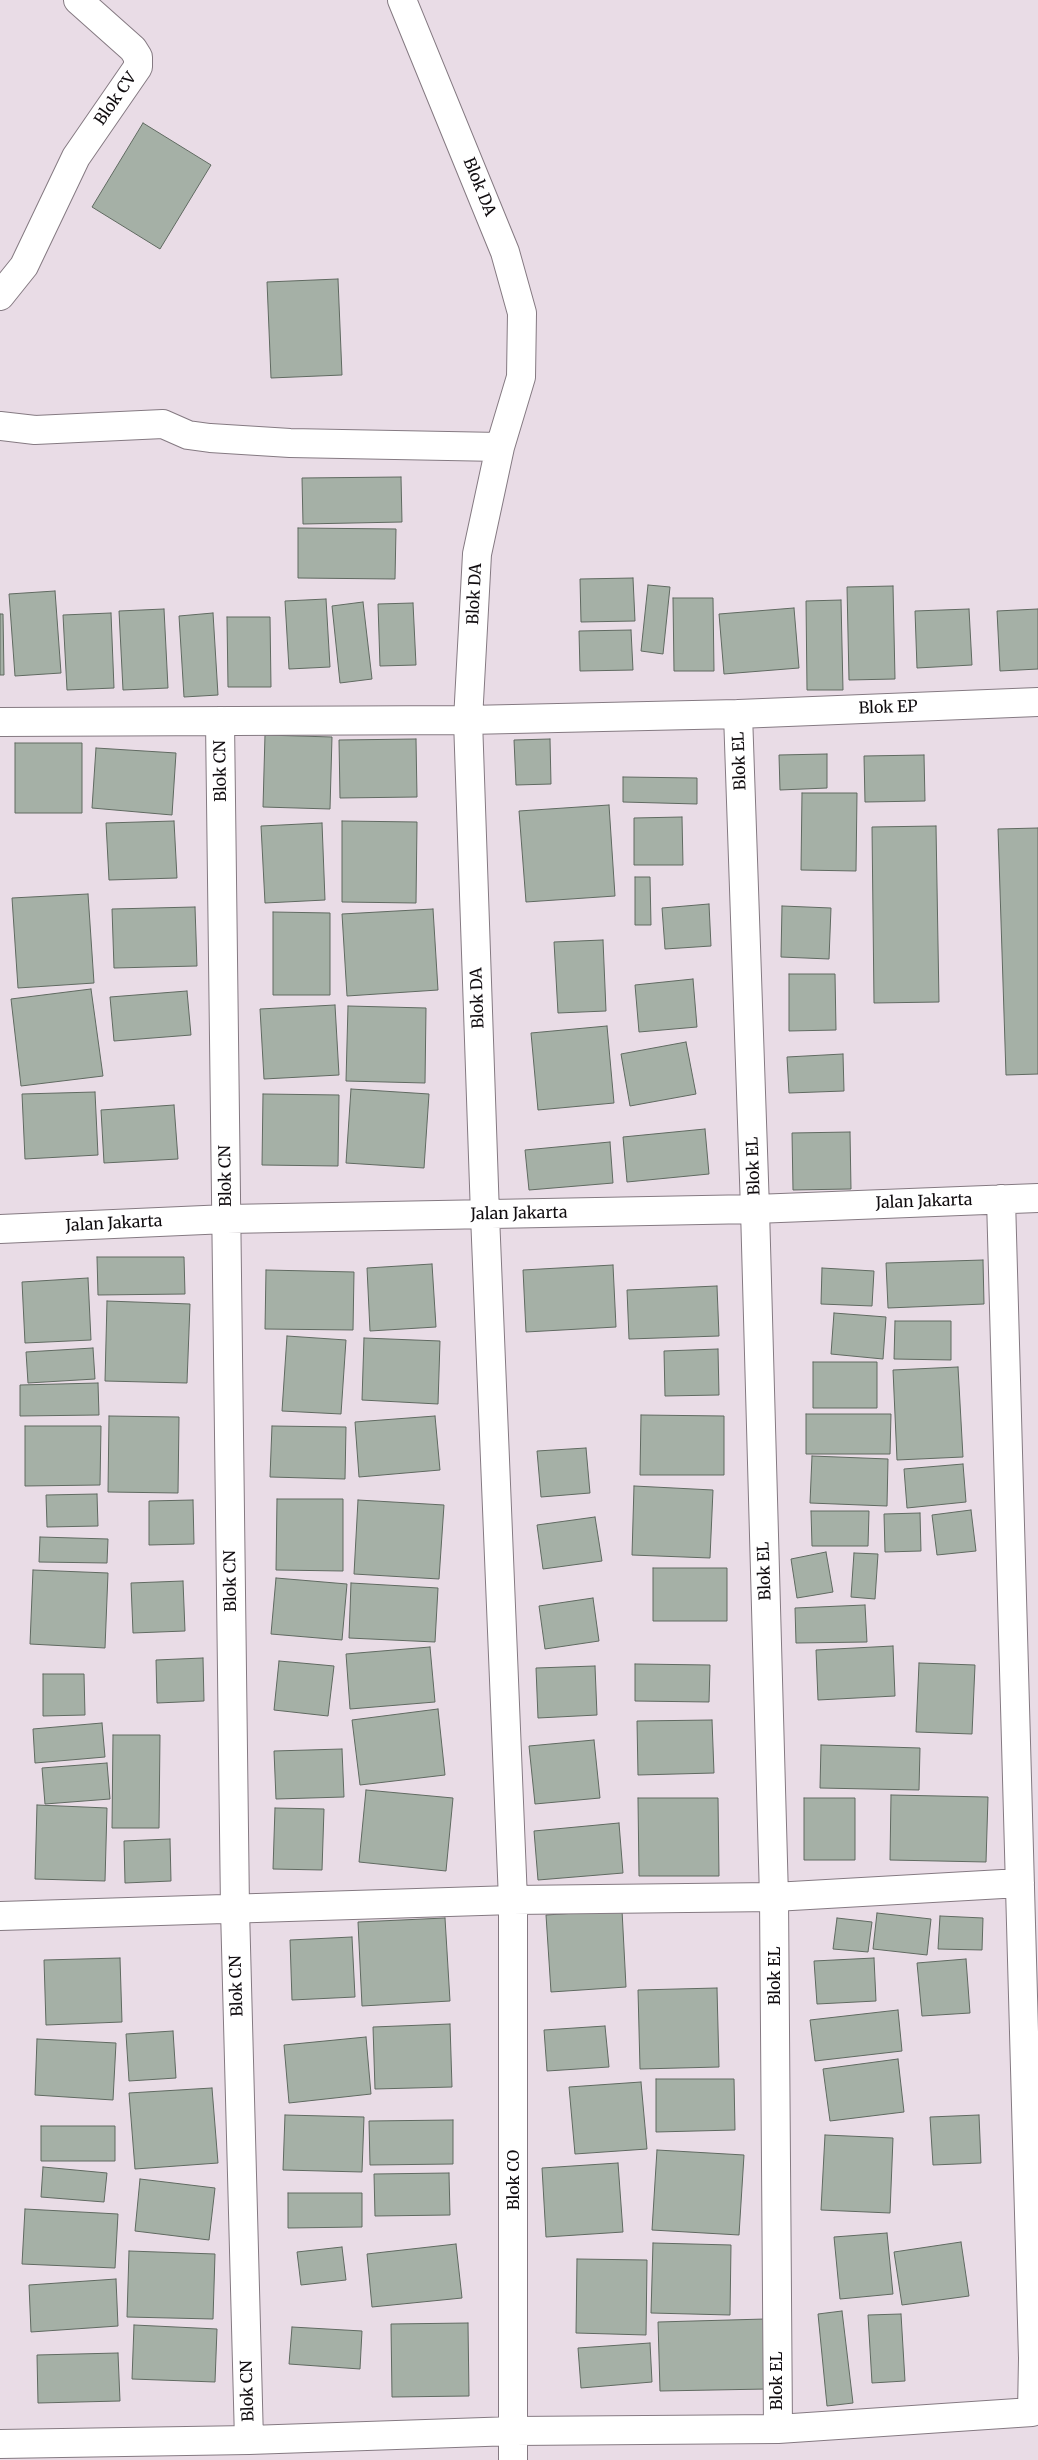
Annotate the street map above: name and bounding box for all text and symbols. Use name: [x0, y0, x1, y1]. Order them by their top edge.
street label: Blok CV: [91, 69, 141, 129]
street label: Blok DA: [459, 155, 499, 219]
street label: Blok DA: [464, 563, 486, 625]
street label: Blok EP: [858, 697, 918, 719]
street label: Blok EL: [729, 731, 751, 791]
street label: Blok CN: [211, 740, 231, 802]
street label: Blok DA: [467, 967, 489, 1029]
street label: Blok EL: [743, 1136, 765, 1196]
street label: Blok CN: [216, 1145, 236, 1207]
street label: Jalan Jakarta: [875, 1191, 973, 1213]
street label: Jalan Jakarta: [470, 1204, 568, 1224]
street label: Jalan Jakarta: [65, 1212, 163, 1236]
street label: Blok EL: [754, 1541, 776, 1601]
street label: Blok CN: [221, 1550, 241, 1612]
street label: Blok EL: [765, 1947, 785, 2005]
street label: Blok CN: [226, 1955, 248, 2017]
street label: Blok CO: [504, 2150, 524, 2210]
street label: Blok EL: [767, 2352, 787, 2410]
street label: Blok CN: [237, 2360, 259, 2422]

